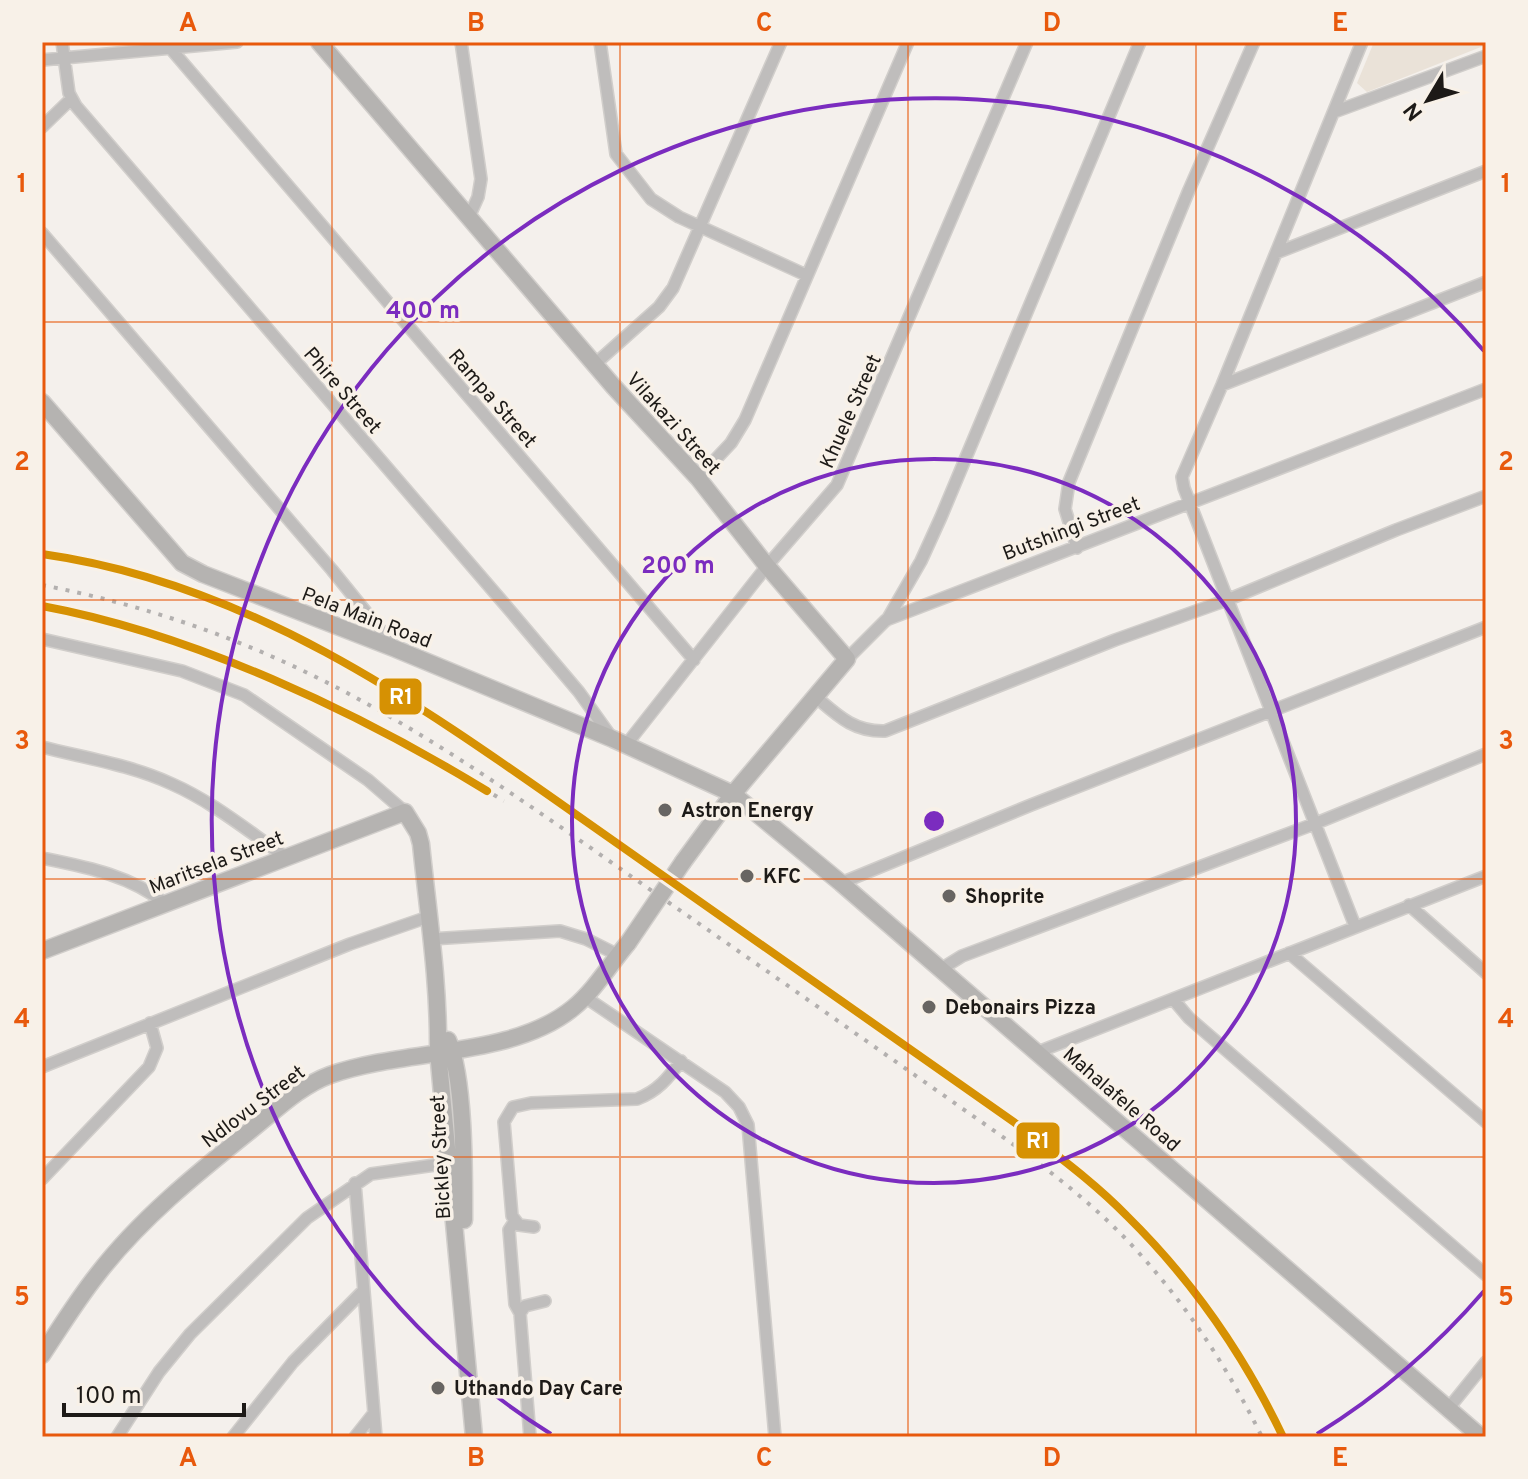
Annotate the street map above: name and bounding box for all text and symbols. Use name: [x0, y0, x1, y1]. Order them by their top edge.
text: A: [179, 8, 197, 41]
text: B: [467, 8, 485, 41]
text: C: [756, 8, 772, 41]
text: D: [1043, 8, 1061, 41]
text: E: [1332, 8, 1348, 41]
north arrow: [1388, 60, 1468, 140]
text: N: [1399, 96, 1430, 125]
text: 1: [17, 169, 27, 202]
text: 1: [1501, 169, 1511, 202]
text: 400 m: [386, 297, 460, 327]
street label: Phire Street: [297, 343, 386, 440]
street label: Rampa Street: [441, 344, 542, 454]
street label: Khuele Street: [815, 351, 889, 473]
street label: Vilakazi Street: [620, 368, 725, 481]
text: 2: [14, 447, 30, 480]
text: 2: [1498, 447, 1514, 480]
street label: Butshingi Street: [999, 492, 1144, 568]
text: 200 m: [641, 552, 715, 582]
street label: Pela Main Road: [298, 582, 435, 656]
line badge: R1: [378, 677, 423, 716]
text: R1: [389, 685, 413, 712]
text: 3: [14, 726, 30, 759]
text: 3: [1498, 726, 1514, 759]
place label: Astron Energy: [681, 799, 814, 825]
marker: Astron Energy: [656, 801, 674, 819]
centre of rings: [920, 807, 948, 835]
street label: Maritsela Street: [146, 826, 288, 901]
place label: KFC: [763, 865, 801, 891]
marker: KFC: [738, 867, 756, 885]
place label: Shoprite: [965, 885, 1045, 911]
marker: Shoprite: [940, 887, 958, 905]
place label: Debonairs Pizza: [945, 996, 1096, 1022]
marker: Debonairs Pizza: [920, 998, 938, 1016]
text: 4: [14, 1004, 30, 1037]
text: 4: [1498, 1004, 1514, 1037]
street label: Mahalafele Road: [1056, 1042, 1185, 1159]
street label: Ndlovu Street: [197, 1060, 311, 1155]
street label: Bickley Street: [426, 1094, 458, 1220]
line badge: R1: [1015, 1121, 1061, 1160]
text: R1: [1026, 1129, 1050, 1156]
text: 5: [14, 1282, 30, 1315]
text: 5: [1498, 1282, 1514, 1315]
scale bar: [64, 1367, 244, 1417]
place label: Uthando Day Care: [454, 1377, 623, 1403]
marker: Uthando Day Care: [429, 1379, 447, 1397]
text: 100 m: [76, 1382, 142, 1412]
text: A: [179, 1443, 197, 1476]
text: B: [467, 1443, 485, 1476]
text: C: [756, 1443, 772, 1476]
text: D: [1043, 1443, 1061, 1476]
text: E: [1332, 1443, 1348, 1476]

